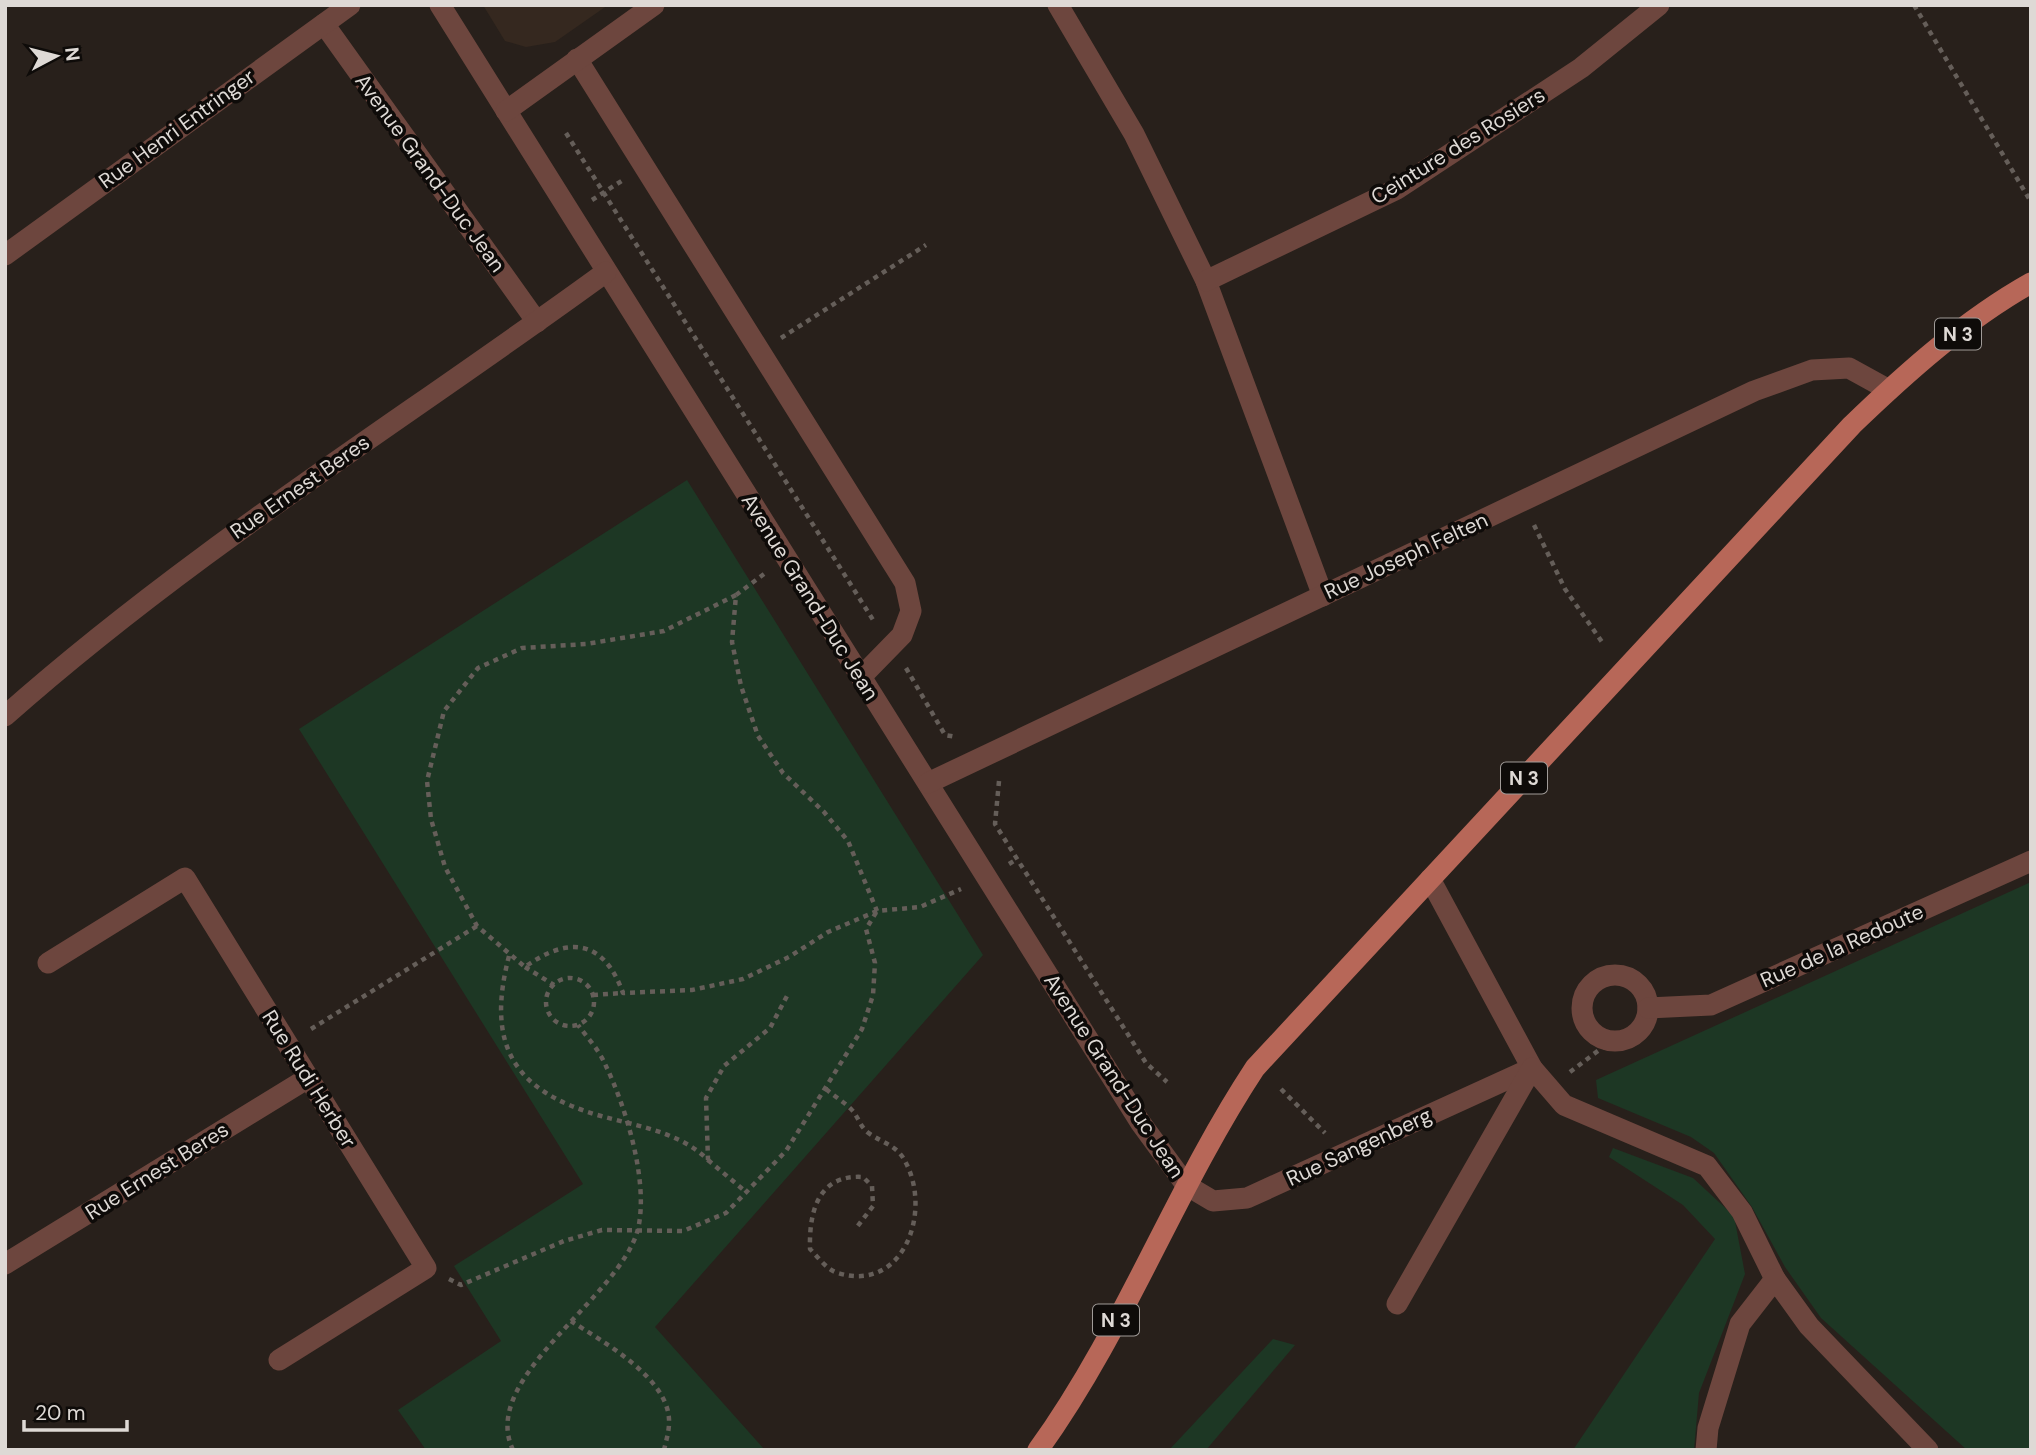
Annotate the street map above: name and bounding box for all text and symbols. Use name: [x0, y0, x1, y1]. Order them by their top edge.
north arrow: [21, 21, 91, 91]
text: N: [59, 46, 86, 62]
street label: Rue Henri Entringer: [93, 63, 261, 195]
street label: Avenue Grand-Duc Jean: [349, 68, 511, 278]
street label: Ceinture des Rosiers: [1366, 81, 1550, 211]
road number: N 3: [1935, 318, 1981, 350]
street label: Rue Ernest Beres: [225, 429, 375, 545]
street label: Avenue Grand-Duc Jean: [735, 488, 885, 706]
street label: Rue Joseph Felten: [1320, 506, 1492, 606]
road number: N 3: [1501, 762, 1547, 793]
street label: Rue de la Redoute: [1756, 897, 1928, 995]
street label: Avenue Grand-Duc Jean: [1037, 968, 1191, 1184]
street label: Rue Rudi Herber: [255, 1005, 363, 1153]
street label: Rue Sangenberg: [1282, 1101, 1436, 1193]
street label: Rue Ernest Beres: [80, 1116, 234, 1226]
road number: N 3: [1093, 1304, 1139, 1336]
scale bar: [24, 1388, 128, 1432]
text: 20 m: [35, 1399, 86, 1427]

